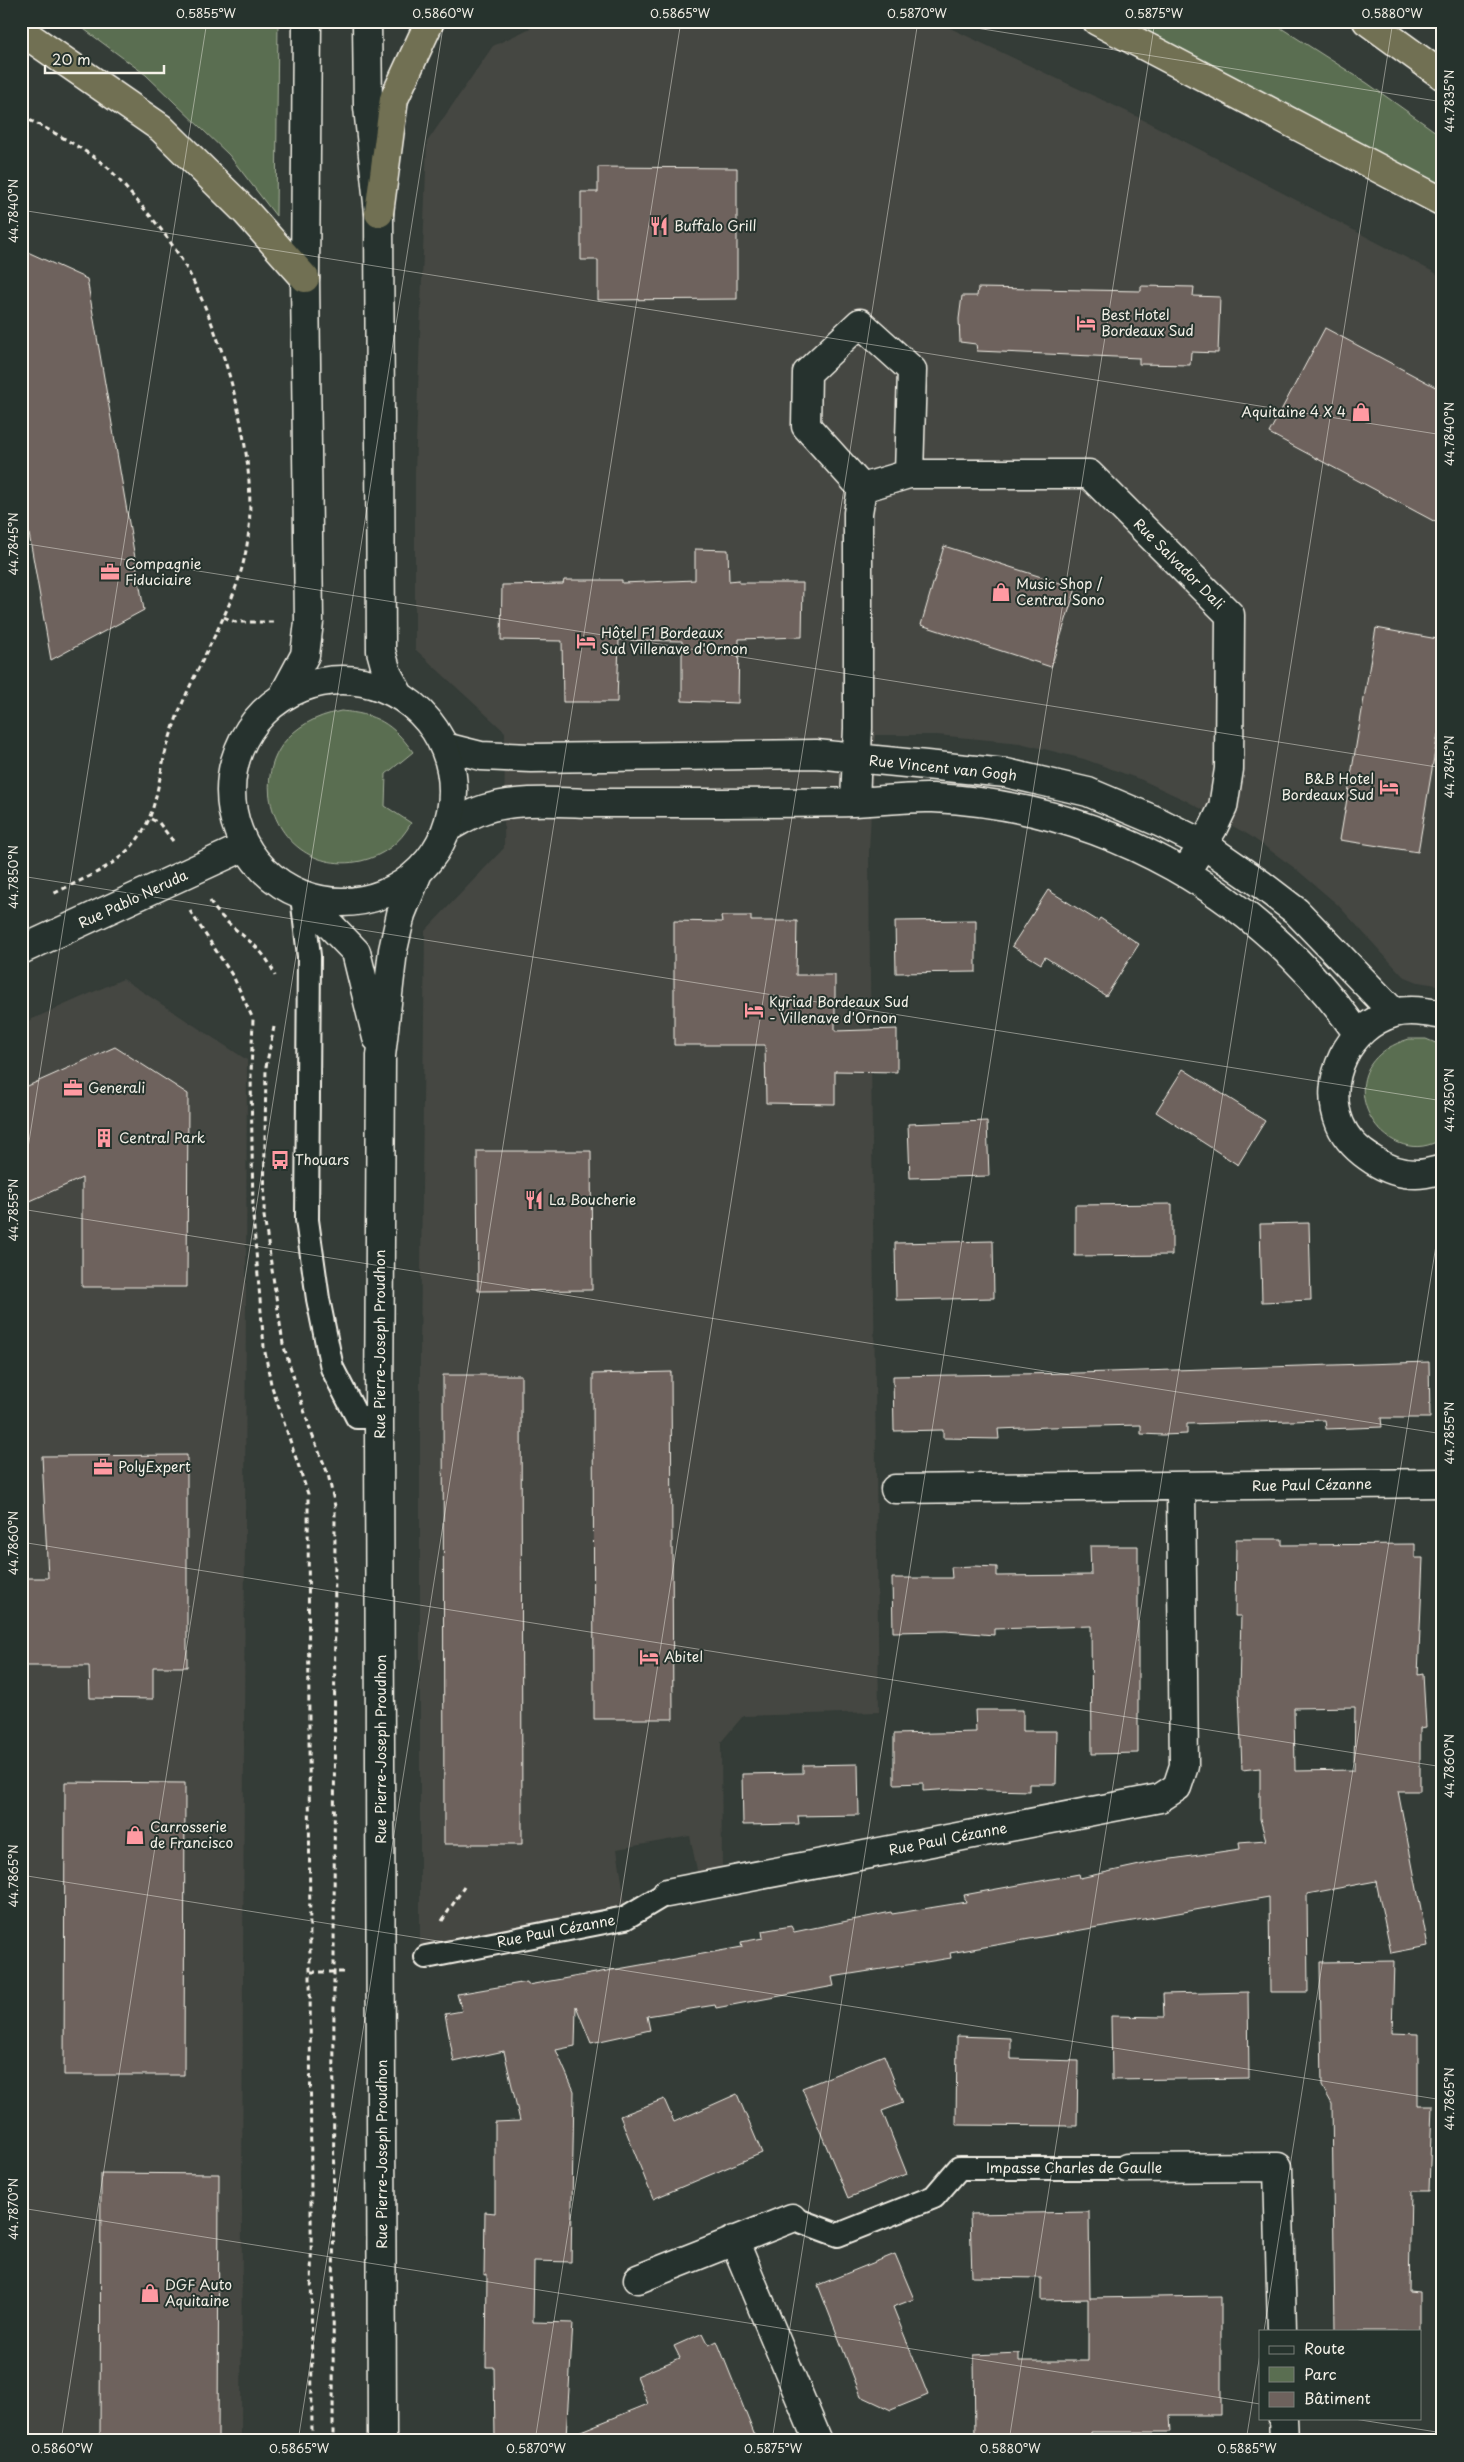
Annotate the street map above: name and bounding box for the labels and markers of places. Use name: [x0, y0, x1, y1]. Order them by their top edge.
restaurant icon: Buffalo Grill: [648, 215, 670, 237]
place label: Buffalo Grill: [674, 215, 756, 236]
place label: Best Hotel Bordeaux Sud: [1101, 304, 1194, 341]
hotel icon: Best Hotel Bordeaux Sud: [1075, 312, 1097, 334]
place label: Aquitaine 4 X 4: [1241, 401, 1346, 422]
shop icon: Aquitaine 4 X 4: [1350, 401, 1372, 423]
place label: Compagnie Fiduciaire: [125, 553, 202, 590]
office icon: Compagnie Fiduciaire: [99, 561, 121, 583]
place label: Music Shop / Central Sono: [1016, 573, 1105, 610]
shop icon: Music Shop / Central Sono: [990, 581, 1012, 603]
place label: Hôtel F1 Bordeaux Sud Villenave d'Ornon: [601, 622, 748, 659]
hotel icon: Hôtel F1 Bordeaux Sud Villenave d'Ornon: [575, 630, 597, 652]
place label: B&B Hotel Bordeaux Sud: [1281, 768, 1374, 805]
hotel icon: B&B Hotel Bordeaux Sud: [1378, 776, 1400, 798]
place label: Kyriad Bordeaux Sud - Villenave d'Ornon: [769, 991, 909, 1028]
hotel icon: Kyriad Bordeaux Sud - Villenave d'Ornon: [743, 999, 765, 1021]
office icon: Generali: [62, 1077, 84, 1099]
place label: Generali: [88, 1077, 145, 1098]
building icon: Central Park: [93, 1127, 115, 1149]
place label: Central Park: [119, 1127, 206, 1148]
bus stop icon: Thouars: [269, 1149, 291, 1171]
place label: Thouars: [295, 1149, 349, 1170]
restaurant icon: La Boucherie: [523, 1189, 545, 1211]
place label: La Boucherie: [549, 1189, 636, 1210]
office icon: PolyExpert: [92, 1456, 114, 1478]
place label: PolyExpert: [118, 1456, 191, 1477]
hotel icon: Abitel: [638, 1646, 660, 1668]
place label: Abitel: [664, 1646, 703, 1667]
place label: Carrosserie de Francisco: [150, 1816, 234, 1853]
shop icon: Carrosserie de Francisco: [124, 1824, 146, 1846]
place label: DGF Auto Aquitaine: [165, 2274, 232, 2311]
shop icon: DGF Auto Aquitaine: [139, 2282, 161, 2304]

